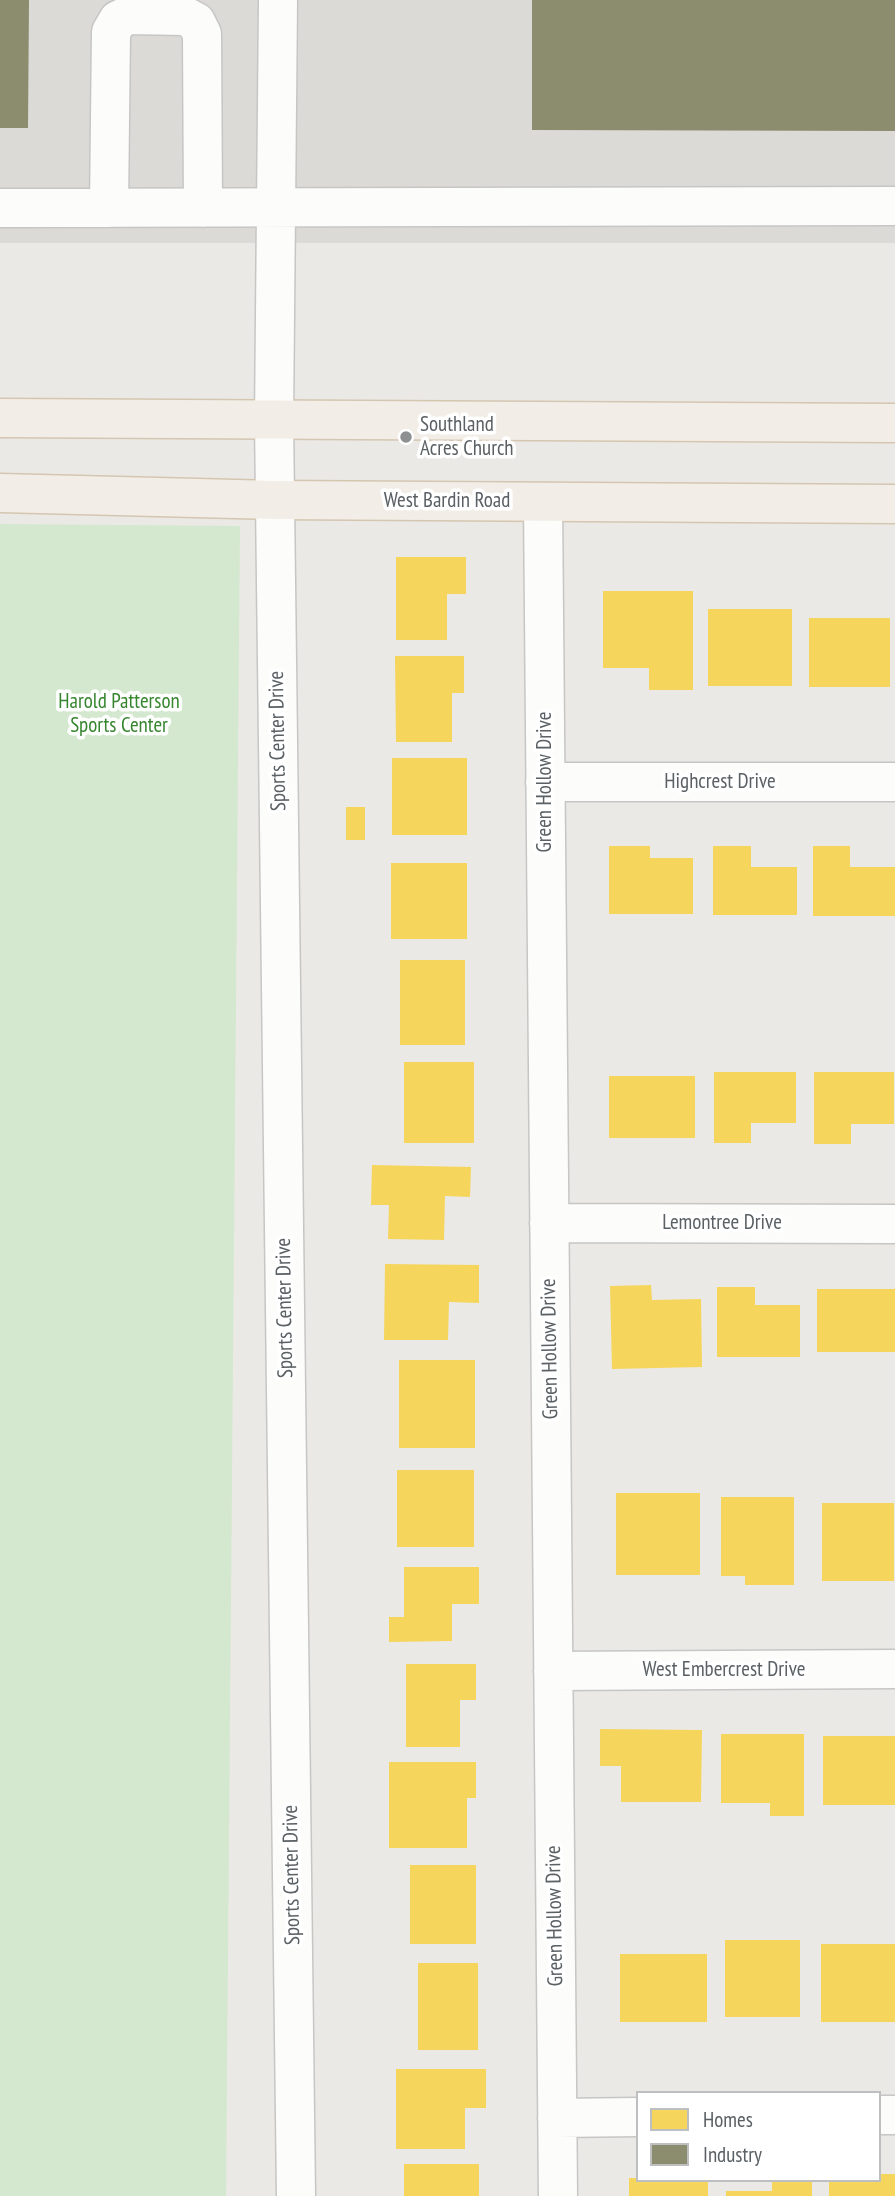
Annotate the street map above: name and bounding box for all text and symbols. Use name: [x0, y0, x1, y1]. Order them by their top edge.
place label: Southland Acres Church: [420, 412, 514, 462]
marker: Southland Acres Church: [398, 429, 414, 445]
street label: West Bardin Road: [384, 488, 510, 514]
street label: Sports Center Drive: [264, 671, 292, 811]
park label: Harold Patterson Sports Center: [58, 689, 180, 739]
street label: Green Hollow Drive: [532, 712, 558, 852]
street label: Highcrest Drive: [664, 769, 776, 795]
street label: Lemontree Drive: [662, 1210, 782, 1236]
street label: Sports Center Drive: [271, 1238, 299, 1378]
street label: Green Hollow Drive: [536, 1278, 564, 1420]
street label: West Embercrest Drive: [643, 1657, 805, 1683]
street label: Sports Center Drive: [278, 1805, 306, 1945]
street label: Green Hollow Drive: [541, 1845, 569, 1987]
legend: [636, 2091, 881, 2182]
text: Homes: [703, 2106, 753, 2133]
text: Industry: [703, 2141, 762, 2168]

